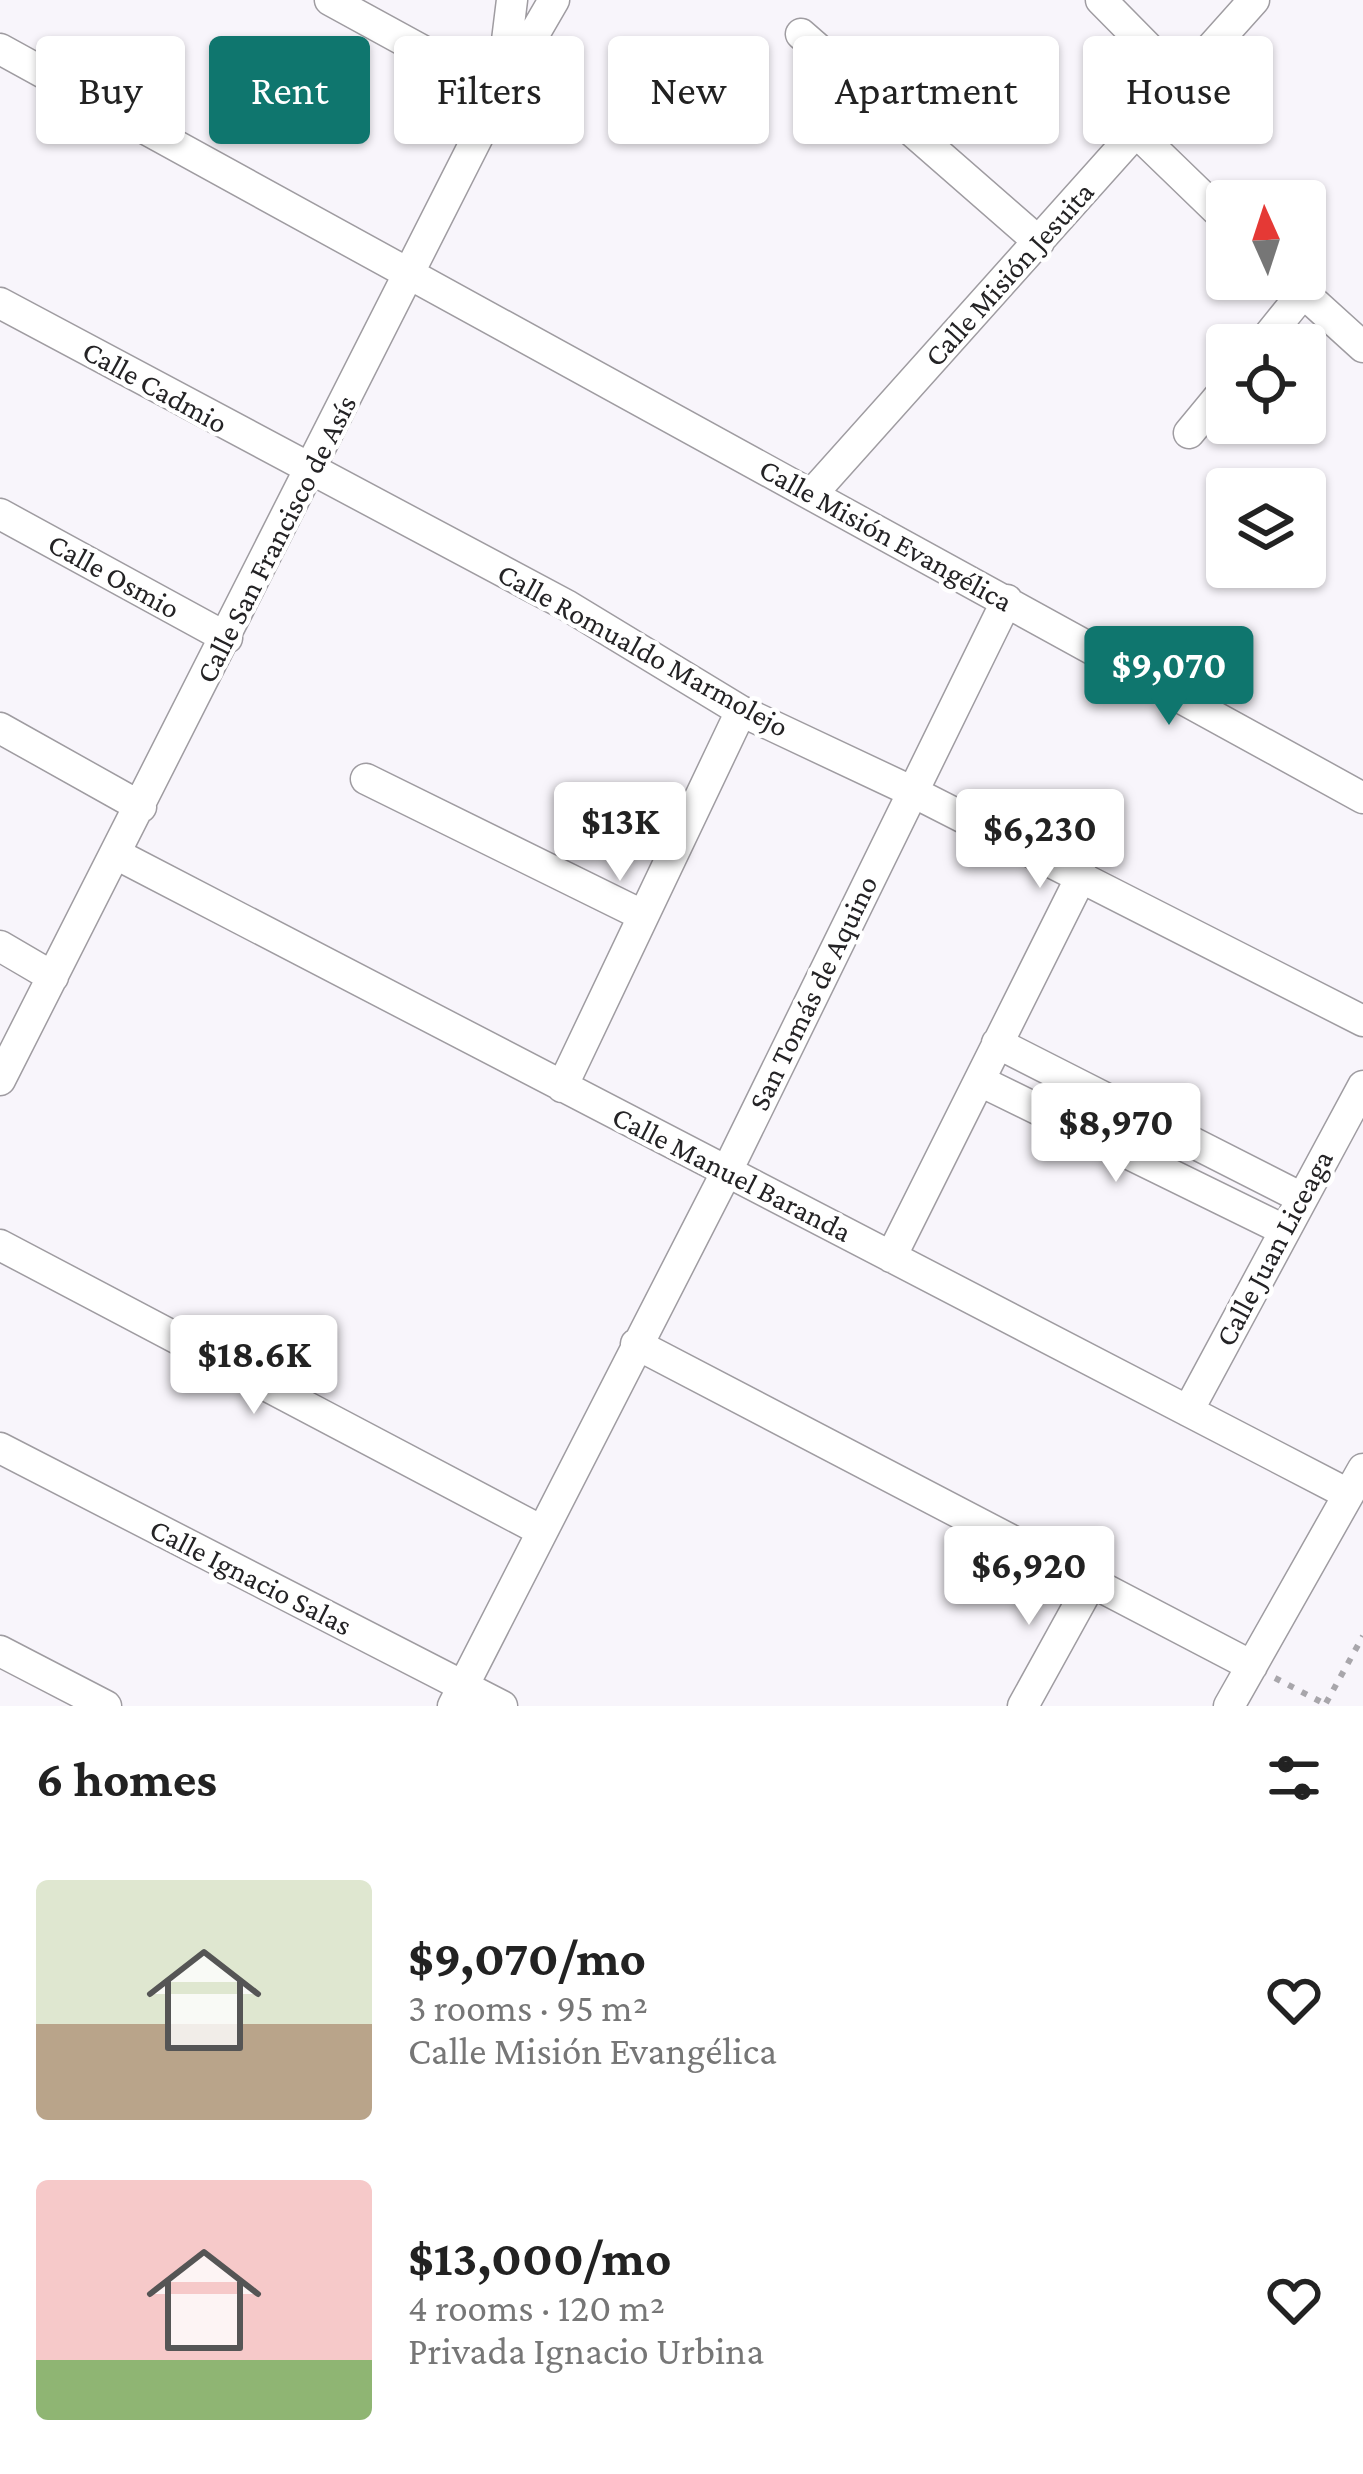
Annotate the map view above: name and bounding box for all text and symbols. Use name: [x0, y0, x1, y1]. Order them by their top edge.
chip: Buy: [36, 36, 185, 144]
chip: Rent: [209, 36, 370, 144]
chip: Filters: [394, 36, 584, 144]
chip: New: [608, 36, 769, 144]
chip: Apartment: [793, 36, 1059, 144]
chip: House: [1083, 36, 1273, 144]
street label: Calle Misión Jesuita: [917, 175, 1100, 373]
north arrow: [1206, 180, 1326, 300]
map controls: [1206, 180, 1326, 588]
button: locate: [1206, 324, 1326, 444]
street label: Calle Cadmio: [77, 333, 233, 440]
street label: Calle San Francisco de Asís: [189, 389, 363, 688]
street label: Calle Misión Evangélica: [754, 451, 1018, 619]
button: layers: [1206, 468, 1326, 588]
street label: Calle Osmio: [43, 526, 186, 625]
street label: Calle Romualdo Marmolejo: [492, 556, 794, 744]
pin: $9,070: [1071, 626, 1267, 728]
text: $9,070: [1111, 643, 1227, 686]
pin: $13K: [549, 782, 691, 884]
pin: $6,230: [942, 789, 1138, 891]
text: $13K: [581, 799, 659, 842]
text: $6,230: [983, 806, 1097, 849]
street label: San Tomás de Aquino: [741, 870, 885, 1116]
pin: $8,970: [1018, 1083, 1214, 1185]
street label: Calle Manuel Baranda: [607, 1099, 857, 1248]
text: $8,970: [1058, 1100, 1174, 1143]
street label: Calle Juan Liceaga: [1208, 1144, 1340, 1352]
pin: $18.6K: [156, 1315, 352, 1417]
text: $18.6K: [197, 1332, 311, 1375]
street label: Calle Ignacio Salas: [144, 1511, 358, 1643]
pin: $6,920: [931, 1526, 1127, 1628]
text: $6,920: [971, 1543, 1087, 1586]
icon: filters: [1261, 1745, 1327, 1811]
text: 6 homes: [36, 1750, 217, 1807]
icon: home: [132, 1928, 276, 2072]
text: $9,070/mo: [408, 1929, 646, 1986]
icon: heart: [1261, 1967, 1327, 2033]
text: 3 rooms · 95 m²: [408, 1986, 648, 2029]
text: Calle Misión Evangélica: [408, 2029, 777, 2072]
icon: home: [132, 2228, 276, 2372]
text: $13,000/mo: [408, 2229, 672, 2286]
icon: heart: [1261, 2267, 1327, 2333]
text: 4 rooms · 120 m²: [408, 2286, 665, 2329]
text: Privada Ignacio Urbina: [408, 2329, 764, 2372]

